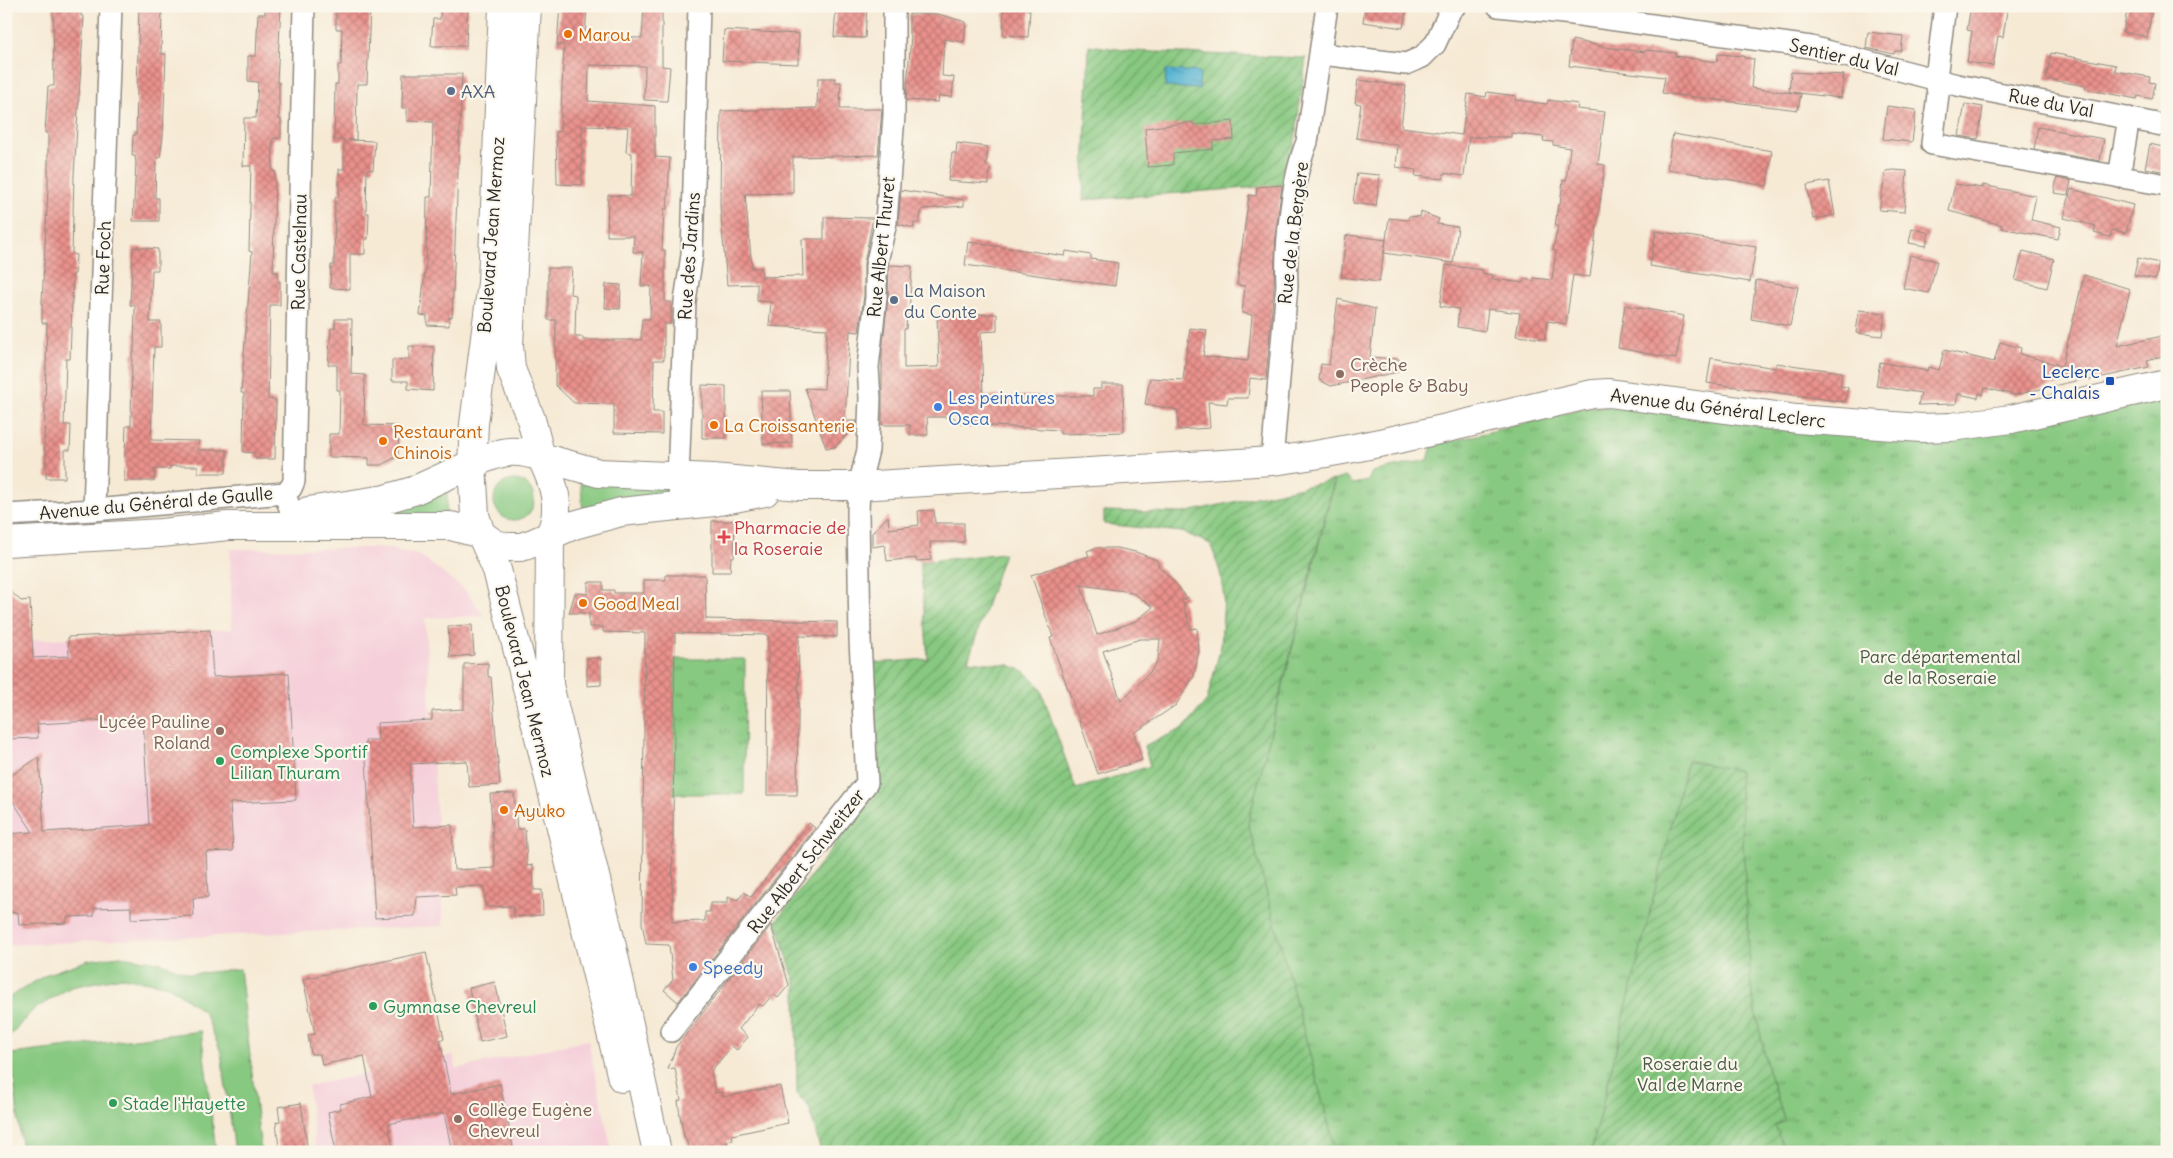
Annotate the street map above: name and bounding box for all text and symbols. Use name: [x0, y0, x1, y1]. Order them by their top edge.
place label: Marou: [578, 23, 631, 46]
marker: Marou: [562, 28, 574, 40]
street label: Sentier du Val: [1787, 33, 1901, 81]
place label: AXA: [461, 80, 495, 103]
street label: Rue du Val: [2007, 84, 2095, 122]
marker: AXA: [445, 85, 457, 97]
street label: Boulevard Jean Mermoz: [473, 136, 509, 334]
street label: Rue de la Bergère: [1273, 160, 1313, 306]
street label: Rue Albert Thuret: [862, 175, 900, 319]
street label: Rue des Jardins: [673, 191, 705, 321]
street label: Rue Castelnau: [286, 193, 312, 311]
street label: Rue Foch: [90, 220, 116, 296]
place label: La Maison du Conte: [904, 279, 986, 323]
marker: La Maison du Conte: [888, 294, 900, 306]
place label: Crèche People & Baby: [1350, 353, 1469, 397]
place label: Leclerc - Chalais: [2029, 360, 2100, 404]
marker: Crèche People & Baby: [1334, 368, 1346, 380]
marker: Leclerc - Chalais: [2104, 375, 2116, 387]
street label: Avenue du Général Leclerc: [1609, 383, 1827, 433]
place label: Les peintures Osca: [948, 386, 1055, 430]
marker: Les peintures Osca: [932, 401, 944, 413]
place label: La Croissanterie: [724, 414, 855, 437]
marker: La Croissanterie: [708, 419, 720, 431]
place label: Restaurant Chinois: [393, 420, 482, 464]
marker: Restaurant Chinois: [377, 435, 389, 447]
street label: Avenue du Général de Gaulle: [38, 481, 274, 525]
place label: Pharmacie de la Roseraie: [734, 516, 846, 560]
marker: Pharmacie de la Roseraie: [718, 531, 730, 543]
street label: Boulevard Jean Mermoz: [490, 583, 560, 780]
place label: Good Meal: [593, 592, 680, 615]
marker: Good Meal: [577, 597, 589, 609]
park label: Parc départemental de la Roseraie: [1859, 645, 2021, 689]
place label: Lycée Pauline Roland: [98, 710, 210, 754]
marker: Lycée Pauline Roland: [214, 725, 226, 737]
place label: Complexe Sportif Lilian Thuram: [230, 740, 369, 784]
marker: Complexe Sportif Lilian Thuram: [214, 755, 226, 767]
street label: Rue Albert Schweitzer: [742, 784, 870, 938]
place label: Ayuko: [514, 799, 565, 822]
marker: Ayuko: [498, 804, 510, 816]
place label: Speedy: [703, 956, 763, 979]
marker: Speedy: [687, 961, 699, 973]
place label: Gymnase Chevreul: [383, 995, 537, 1018]
marker: Gymnase Chevreul: [367, 1000, 379, 1012]
park label: Roseraie du Val de Marne: [1637, 1052, 1743, 1096]
place label: Stade l'Hayette: [123, 1092, 246, 1115]
marker: Stade l'Hayette: [107, 1097, 119, 1109]
place label: Collège Eugène Chevreul: [468, 1098, 592, 1142]
marker: Collège Eugène Chevreul: [452, 1113, 464, 1125]

